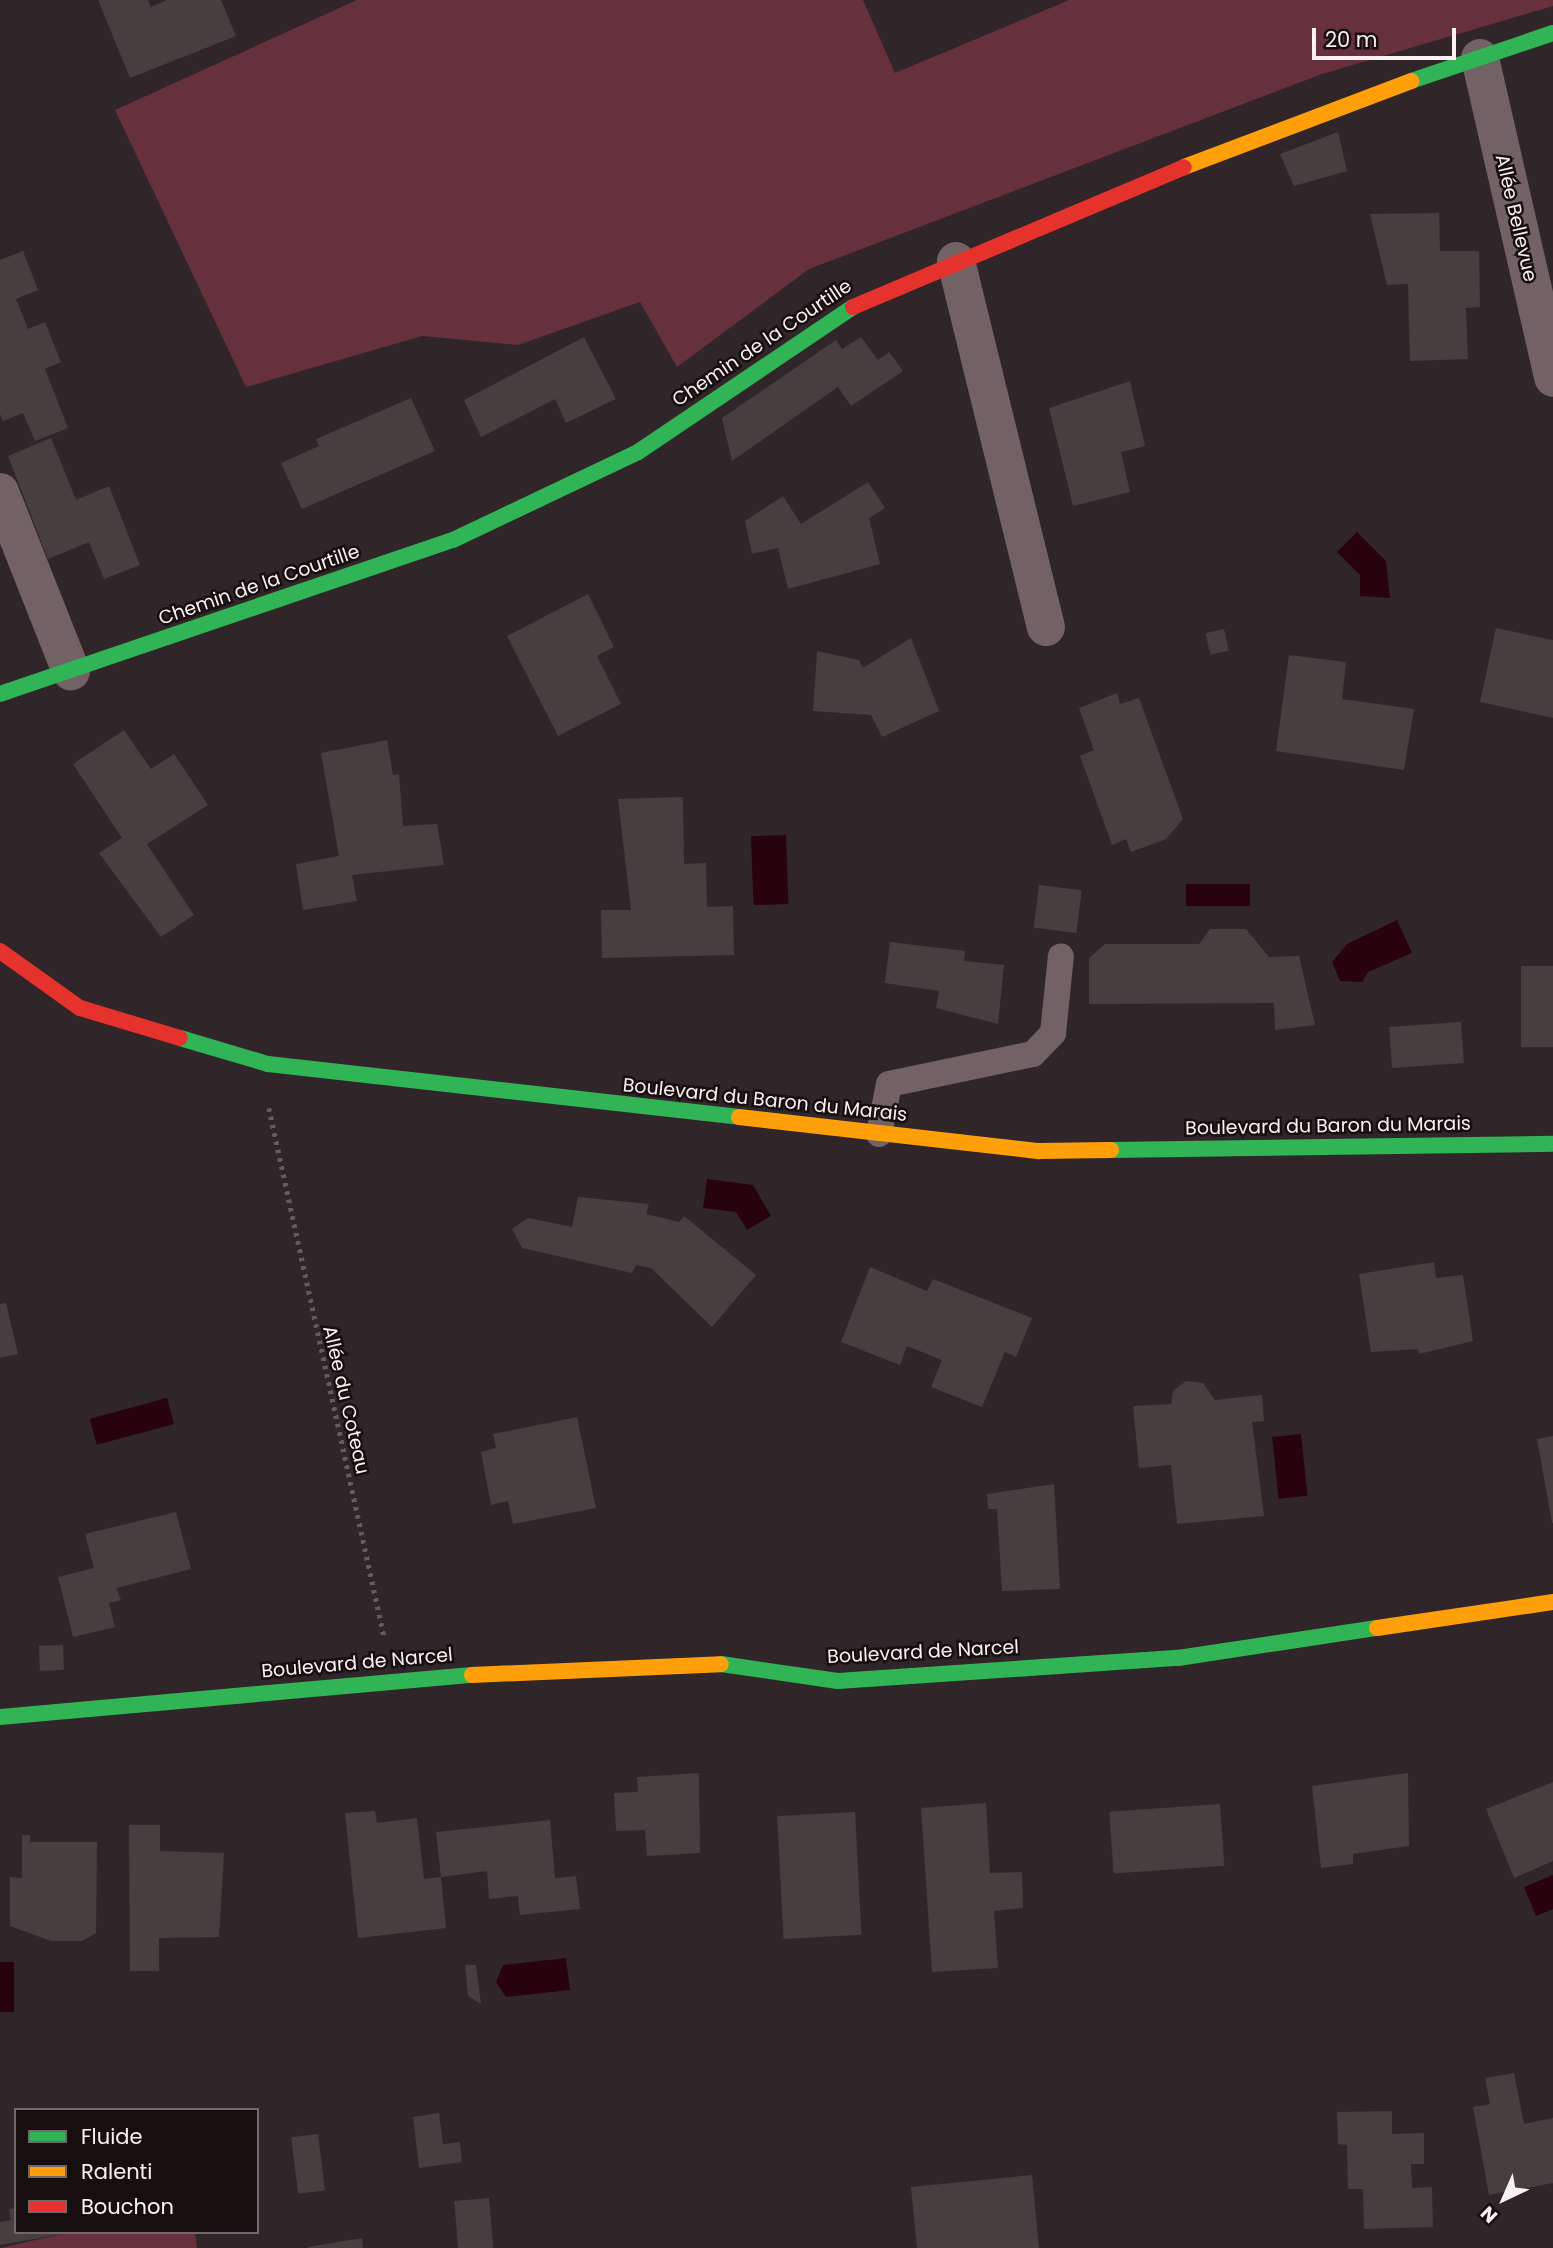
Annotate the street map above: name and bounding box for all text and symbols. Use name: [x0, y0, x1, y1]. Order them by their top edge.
scale bar: [1315, 14, 1458, 58]
text: 20 m: [1325, 25, 1378, 54]
street label: Allée Bellevue: [1490, 152, 1542, 284]
street label: Chemin de la Courtille: [668, 275, 856, 411]
street label: Chemin de la Courtille: [155, 540, 363, 630]
street label: Boulevard du Baron du Marais: [622, 1074, 908, 1126]
street label: Boulevard du Baron du Marais: [1185, 1112, 1471, 1140]
street label: Allée du Coteau: [318, 1324, 374, 1476]
street label: Boulevard de Narcel: [827, 1636, 1019, 1668]
street label: Boulevard de Narcel: [260, 1643, 454, 1683]
legend: [14, 2108, 259, 2234]
text: Fluide: [81, 2122, 143, 2151]
text: Ralenti: [81, 2157, 152, 2186]
north arrow: [1469, 2164, 1539, 2234]
text: Bouchon: [81, 2192, 174, 2221]
text: N: [1475, 2200, 1504, 2229]

